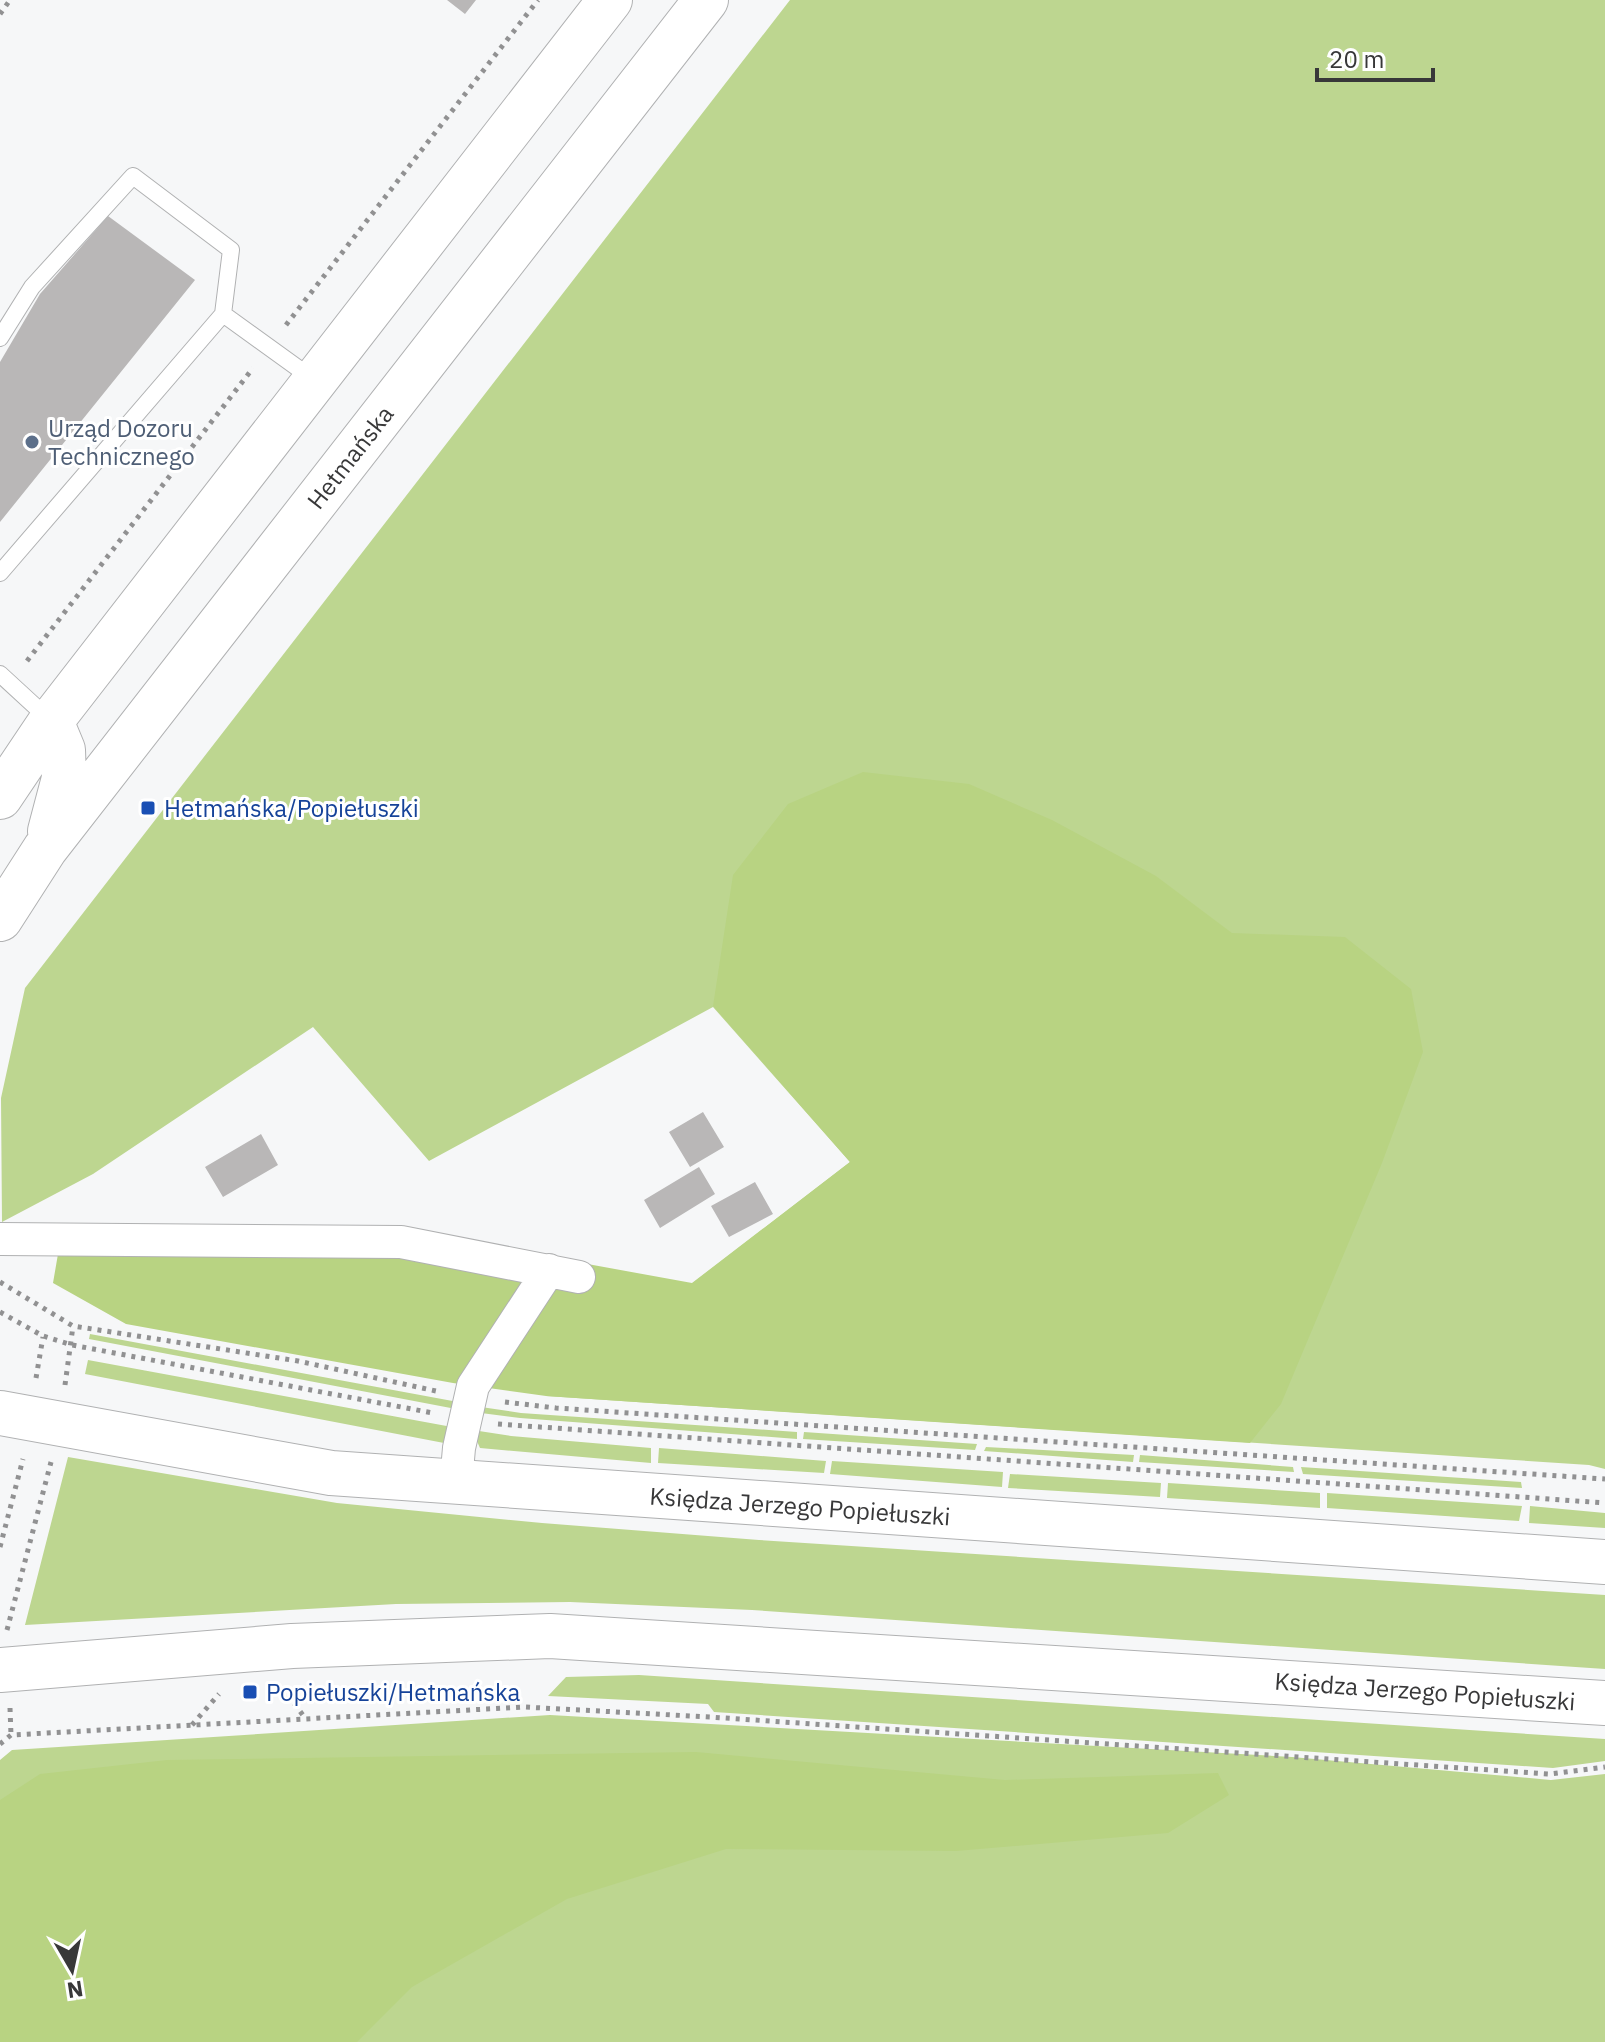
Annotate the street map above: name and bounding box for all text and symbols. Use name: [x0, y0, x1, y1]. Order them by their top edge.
scale bar: [1317, 32, 1433, 82]
text: 20 m: [1329, 43, 1384, 75]
street label: Hetmańska: [300, 399, 401, 515]
place label: Urząd Dozoru Technicznego: [48, 412, 195, 472]
marker: Urząd Dozoru Technicznego: [23, 433, 41, 451]
place label: Hetmańska/Popiełuszki: [164, 792, 419, 824]
marker: Hetmańska/Popiełuszki: [139, 799, 157, 817]
street label: Księdza Jerzego Popiełuszki: [648, 1480, 952, 1532]
street label: Księdza Jerzego Popiełuszki: [1273, 1665, 1577, 1717]
place label: Popiełuszki/Hetmańska: [266, 1676, 521, 1708]
marker: Popiełuszki/Hetmańska: [241, 1683, 259, 1701]
north arrow: [32, 1930, 112, 2010]
text: N: [65, 1975, 85, 2006]

